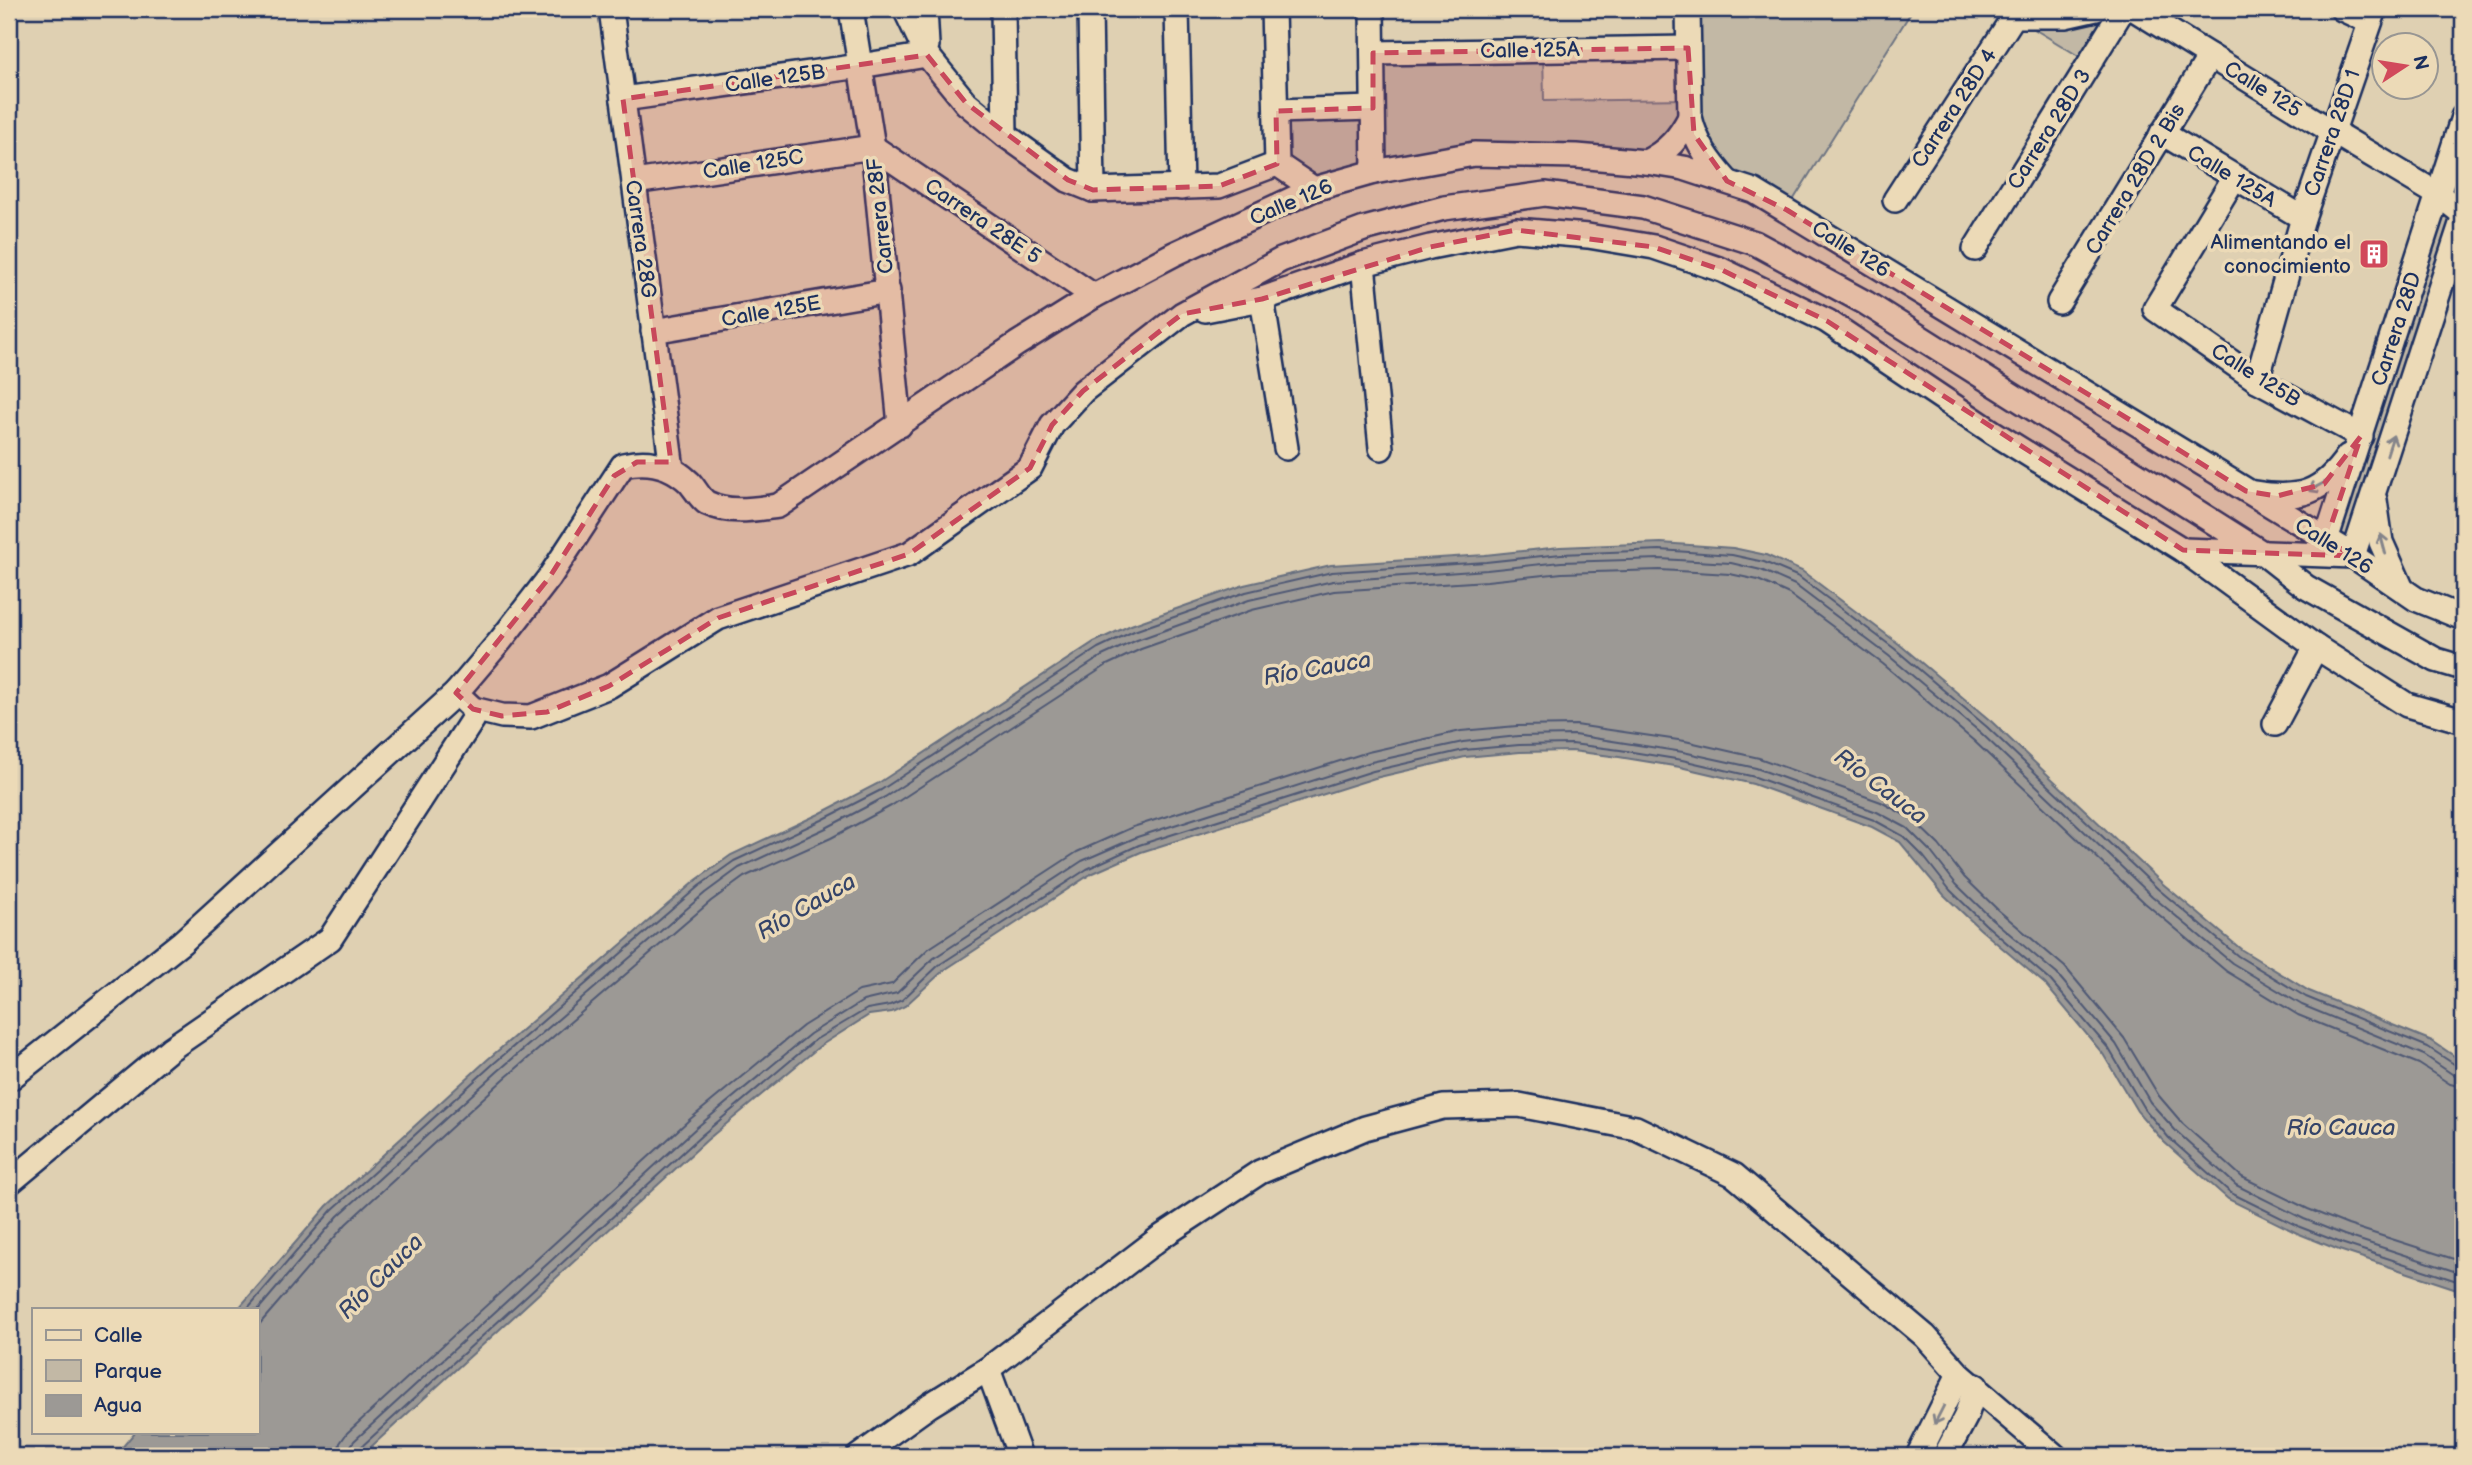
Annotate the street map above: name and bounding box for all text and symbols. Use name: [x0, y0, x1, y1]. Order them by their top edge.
north arrow: [2370, 32, 2440, 102]
street label: Calle 125A: [1480, 37, 1580, 64]
street label: Carrera 28D 4: [1907, 44, 2002, 173]
text: N: [2407, 53, 2433, 72]
street label: Calle 125: [2219, 56, 2306, 123]
street label: Calle 125B: [723, 59, 827, 98]
street label: Carrera 28D 3: [2002, 64, 2096, 194]
street label: Carrera 28D 1: [2299, 66, 2366, 200]
street label: Carrera 28D 2 Bis: [2080, 99, 2190, 259]
street label: Calle 125A: [2183, 140, 2281, 213]
street label: Calle 125C: [701, 144, 805, 185]
street label: Carrera 28F: [862, 157, 899, 275]
street label: Carrera 28E 5: [920, 173, 1046, 269]
street label: Calle 126: [1246, 174, 1337, 231]
street label: Carrera 28G: [620, 178, 661, 300]
street label: Calle 126: [1807, 216, 1895, 283]
place label: Alimentando el conocimiento: [2211, 230, 2351, 279]
building icon: Alimentando el conocimiento: [2357, 237, 2391, 271]
street label: Carrera 28D: [2366, 269, 2427, 389]
street label: Calle 125E: [719, 290, 823, 333]
street label: Calle 125B: [2206, 338, 2305, 413]
one-way arrow: [2385, 435, 2397, 457]
one-way arrow: [2308, 479, 2328, 493]
street label: Calle 126: [2290, 513, 2378, 580]
one-way arrow: [2376, 533, 2389, 555]
water label: Río Cauca: [1261, 646, 1373, 692]
water label: Río Cauca: [1828, 743, 1932, 831]
water label: Río Cauca: [752, 868, 861, 946]
water label: Río Cauca: [2287, 1114, 2395, 1142]
water label: Río Cauca: [332, 1228, 429, 1325]
legend: [32, 1308, 259, 1434]
text: Calle: [94, 1323, 143, 1348]
text: Parque: [94, 1359, 162, 1384]
text: Agua: [94, 1393, 142, 1418]
one-way arrow: [1931, 1404, 1945, 1425]

